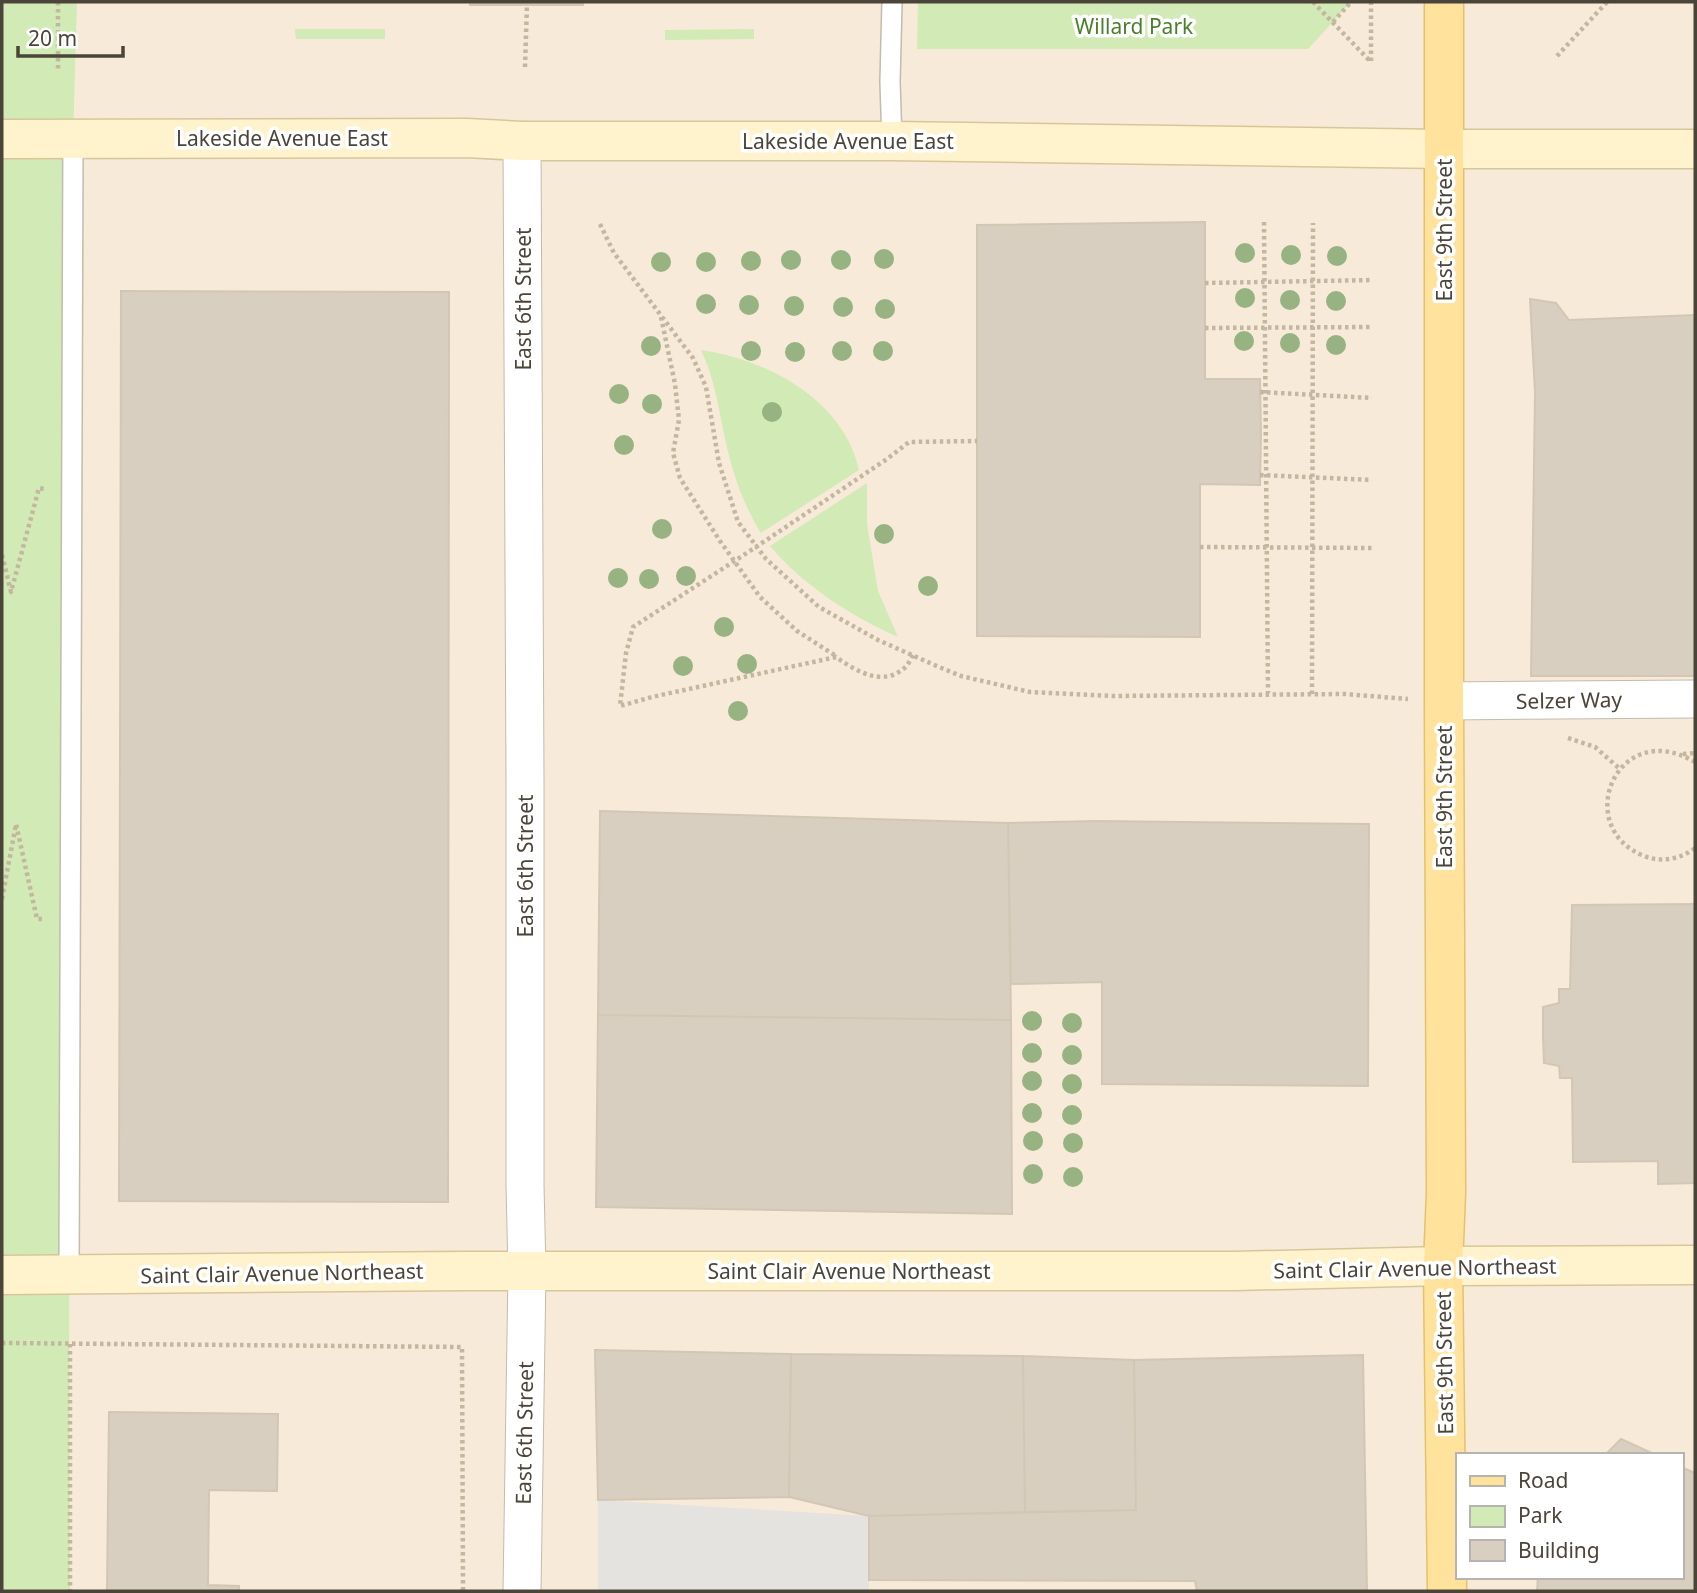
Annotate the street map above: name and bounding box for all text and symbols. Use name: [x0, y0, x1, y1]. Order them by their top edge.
park label: Willard Park: [1075, 12, 1194, 40]
scale bar: [18, 14, 122, 58]
text: 20 m: [28, 24, 77, 52]
street label: Lakeside Avenue East: [176, 124, 388, 152]
street label: Lakeside Avenue East: [742, 127, 954, 155]
street label: East 9th Street: [1430, 158, 1458, 302]
street label: East 6th Street: [509, 227, 537, 371]
street label: Selzer Way: [1516, 685, 1623, 715]
street label: East 9th Street: [1430, 725, 1458, 869]
street label: East 6th Street: [511, 794, 539, 938]
street label: Saint Clair Avenue Northeast: [1273, 1252, 1557, 1284]
street label: Saint Clair Avenue Northeast: [140, 1257, 424, 1289]
street label: Saint Clair Avenue Northeast: [707, 1257, 991, 1285]
street label: East 9th Street: [1429, 1291, 1459, 1435]
street label: East 6th Street: [509, 1361, 539, 1505]
legend: [1456, 1453, 1683, 1579]
text: Road: [1518, 1466, 1568, 1494]
text: Park: [1518, 1501, 1563, 1529]
text: Building: [1518, 1536, 1600, 1564]

